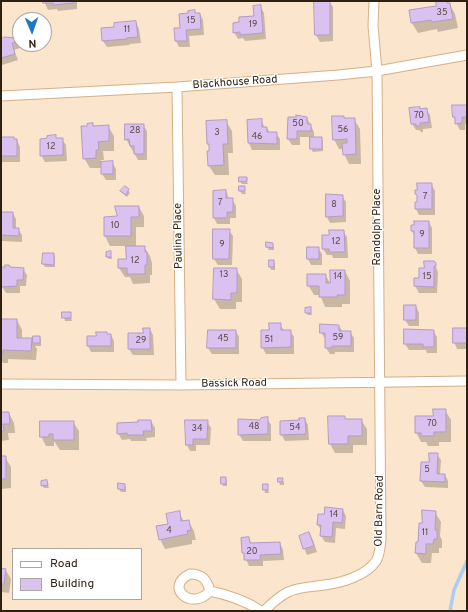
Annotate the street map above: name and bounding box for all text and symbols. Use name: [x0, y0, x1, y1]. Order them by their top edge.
house number: 35: [436, 8, 448, 18]
north arrow: [12, 12, 52, 52]
house number: 15: [187, 16, 195, 26]
house number: 19: [249, 20, 257, 30]
house number: 11: [124, 25, 130, 35]
text: N: [28, 36, 37, 50]
street label: Blackhouse Road: [192, 73, 278, 93]
house number: 70: [414, 111, 424, 121]
house number: 50: [292, 119, 304, 129]
house number: 56: [338, 125, 348, 135]
house number: 28: [129, 126, 141, 136]
house number: 3: [214, 128, 220, 138]
house number: 46: [252, 132, 262, 142]
house number: 12: [47, 142, 55, 152]
street label: Randolph Place: [371, 189, 385, 265]
house number: 7: [423, 192, 427, 202]
house number: 7: [218, 198, 222, 208]
house number: 8: [331, 200, 337, 210]
street label: Paulina Place: [172, 203, 186, 269]
house number: 10: [110, 221, 120, 231]
house number: 9: [419, 230, 425, 240]
house number: 12: [332, 237, 340, 247]
house number: 9: [219, 240, 225, 250]
house number: 12: [131, 256, 139, 266]
house number: 13: [220, 270, 228, 280]
house number: 14: [334, 272, 342, 282]
house number: 15: [423, 272, 431, 282]
house number: 59: [333, 333, 343, 343]
house number: 45: [217, 334, 229, 344]
house number: 51: [265, 335, 273, 345]
house number: 29: [136, 336, 146, 346]
street label: Bassick Road: [201, 377, 267, 391]
house number: 70: [427, 419, 437, 429]
house number: 48: [248, 422, 260, 432]
house number: 54: [289, 423, 301, 433]
house number: 34: [191, 424, 203, 434]
house number: 5: [424, 465, 430, 475]
street label: Old Barn Road: [373, 475, 387, 547]
house number: 14: [330, 510, 338, 520]
house number: 4: [166, 526, 172, 536]
house number: 11: [422, 528, 428, 538]
house number: 20: [246, 547, 258, 557]
legend: [12, 548, 142, 600]
text: Road: [50, 556, 78, 572]
text: Building: [50, 576, 94, 592]

